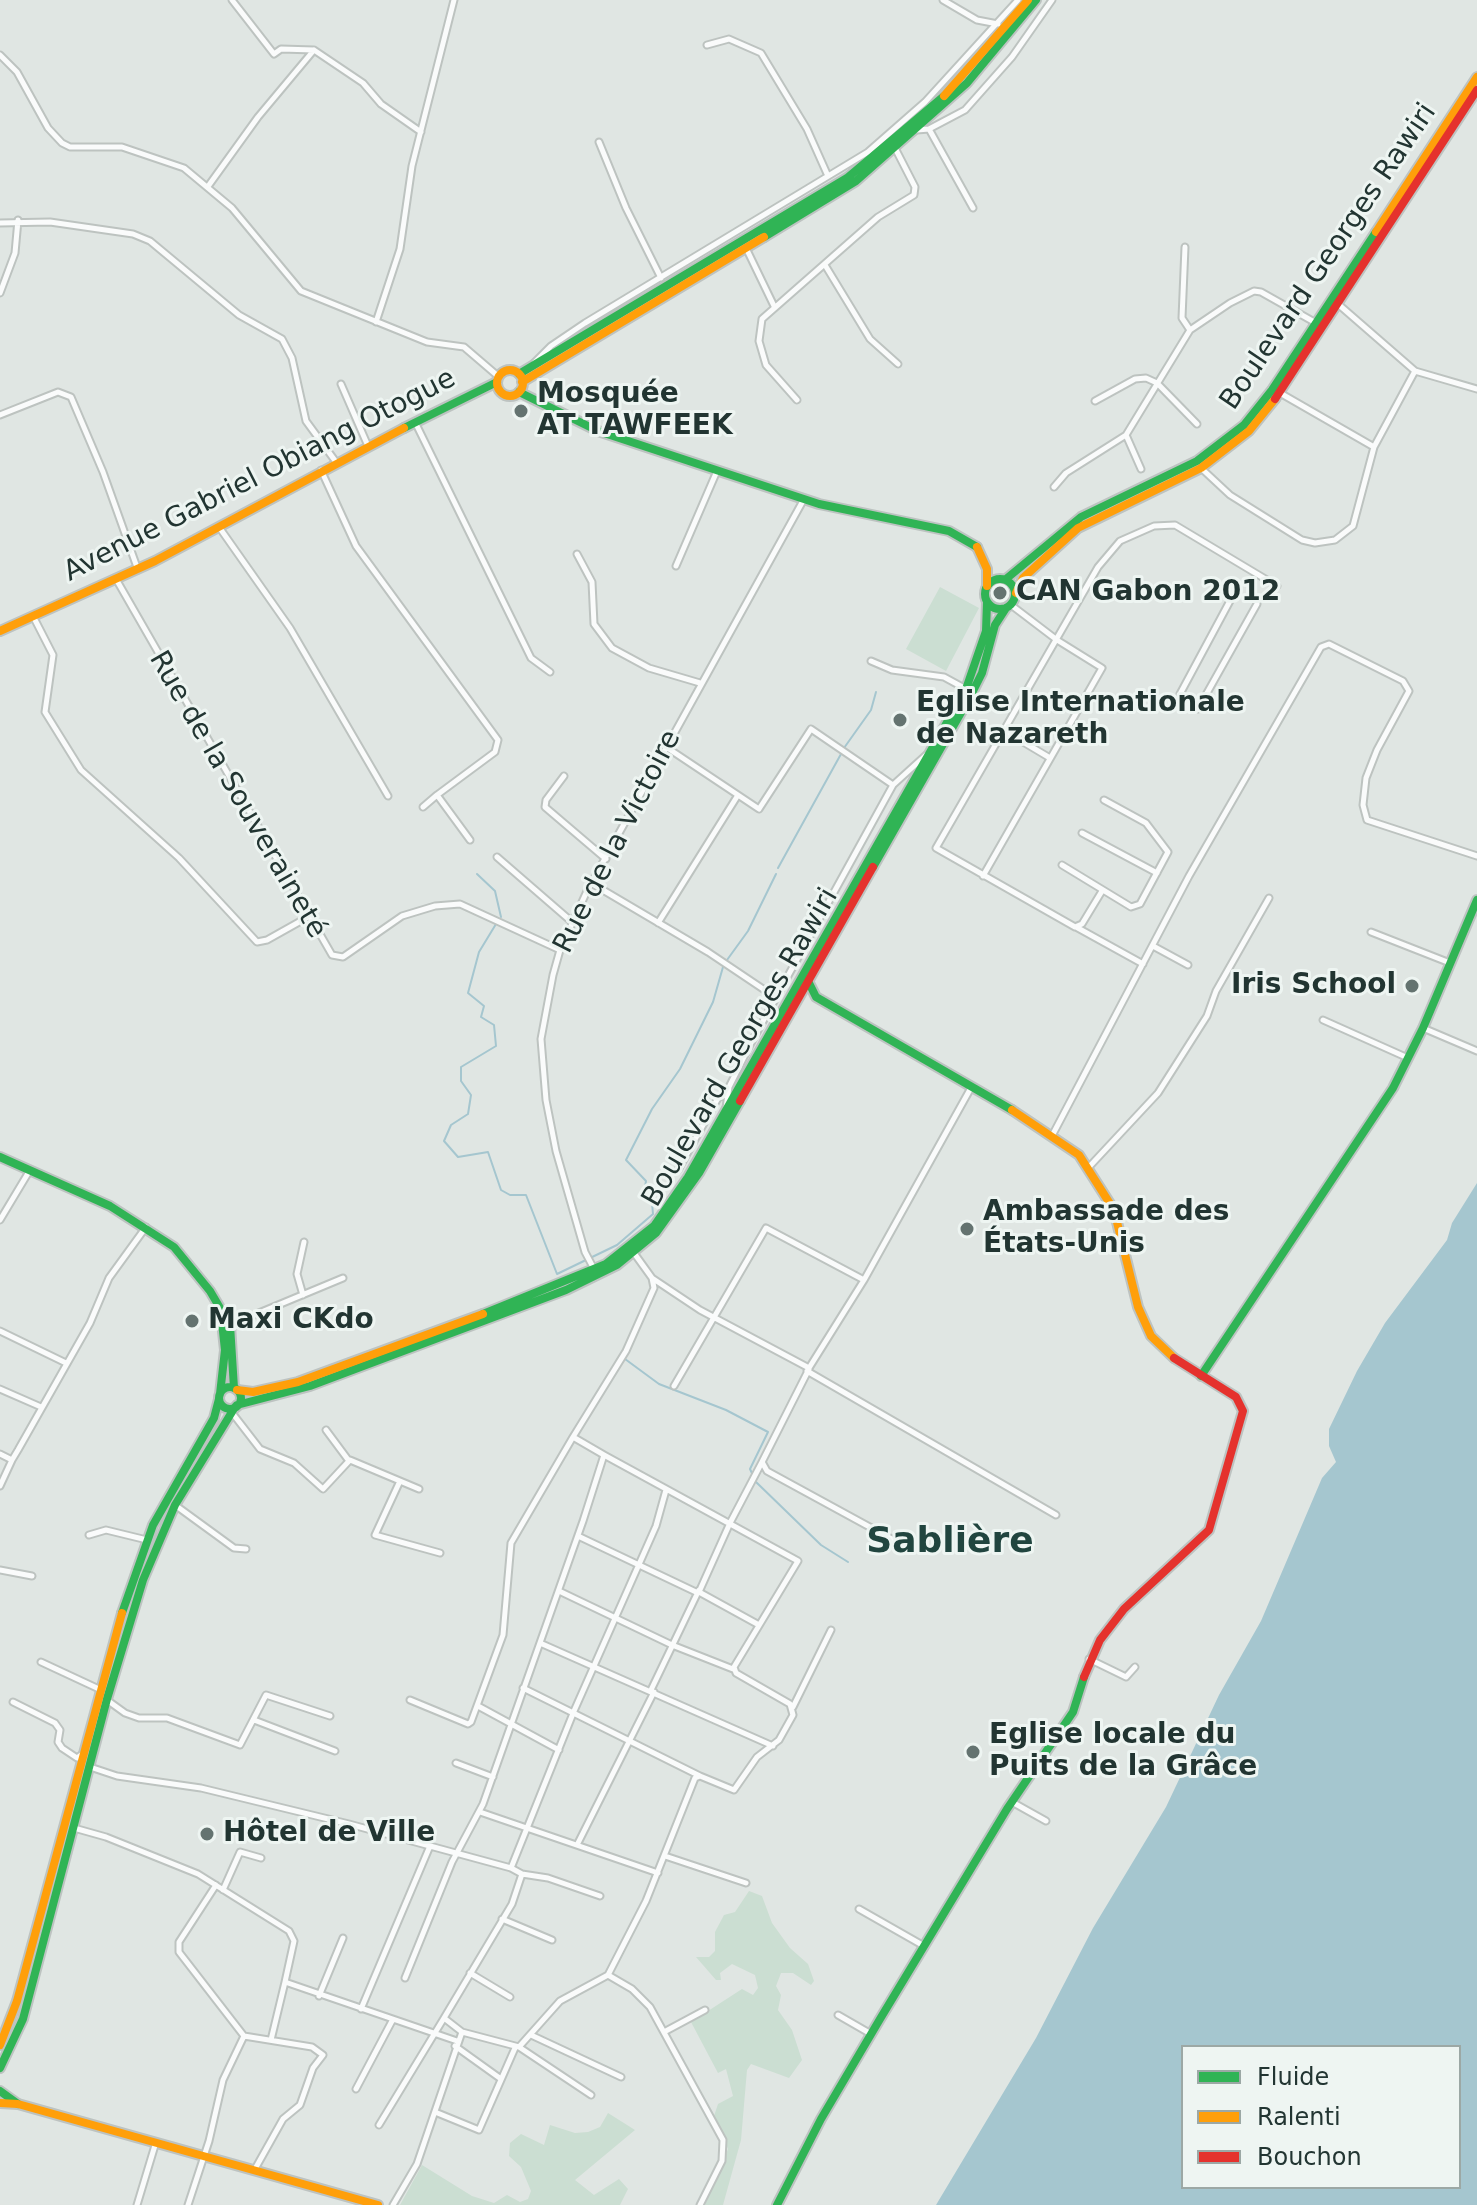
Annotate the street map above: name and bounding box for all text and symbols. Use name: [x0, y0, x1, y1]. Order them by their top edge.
street label: Boulevard Georges Rawiri: [1214, 98, 1444, 416]
street label: Avenue Gabriel Obiang Otogue: [59, 362, 461, 590]
place label: Mosquée AT TAWFEEK: [537, 378, 733, 444]
marker: Mosquée AT TAWFEEK: [512, 402, 530, 420]
place label: CAN Gabon 2012: [1016, 576, 1280, 610]
marker: CAN Gabon 2012: [991, 584, 1009, 602]
street label: Rue de la Souveraineté: [141, 645, 333, 945]
place label: Eglise Internationale de Nazareth: [916, 687, 1245, 753]
marker: Eglise Internationale de Nazareth: [891, 711, 909, 729]
street label: Rue de la Victoire: [547, 725, 689, 959]
street label: Boulevard Georges Rawiri: [636, 883, 846, 1213]
place label: Iris School: [1231, 969, 1396, 1003]
marker: Iris School: [1403, 977, 1421, 995]
place label: Ambassade des États-Unis: [983, 1196, 1229, 1262]
marker: Ambassade des États-Unis: [958, 1220, 976, 1238]
place label: Maxi CKdo: [208, 1304, 374, 1338]
marker: Maxi CKdo: [183, 1312, 201, 1330]
district label: Sablière: [866, 1521, 1034, 1565]
place label: Eglise locale du Puits de la Grâce: [989, 1719, 1257, 1785]
marker: Eglise locale du Puits de la Grâce: [964, 1743, 982, 1761]
place label: Hôtel de Ville: [223, 1817, 435, 1851]
marker: Hôtel de Ville: [198, 1825, 216, 1843]
legend: [1181, 2045, 1461, 2189]
text: Fluide: [1257, 2063, 1329, 2091]
text: Ralenti: [1257, 2103, 1341, 2131]
text: Bouchon: [1257, 2143, 1362, 2171]

